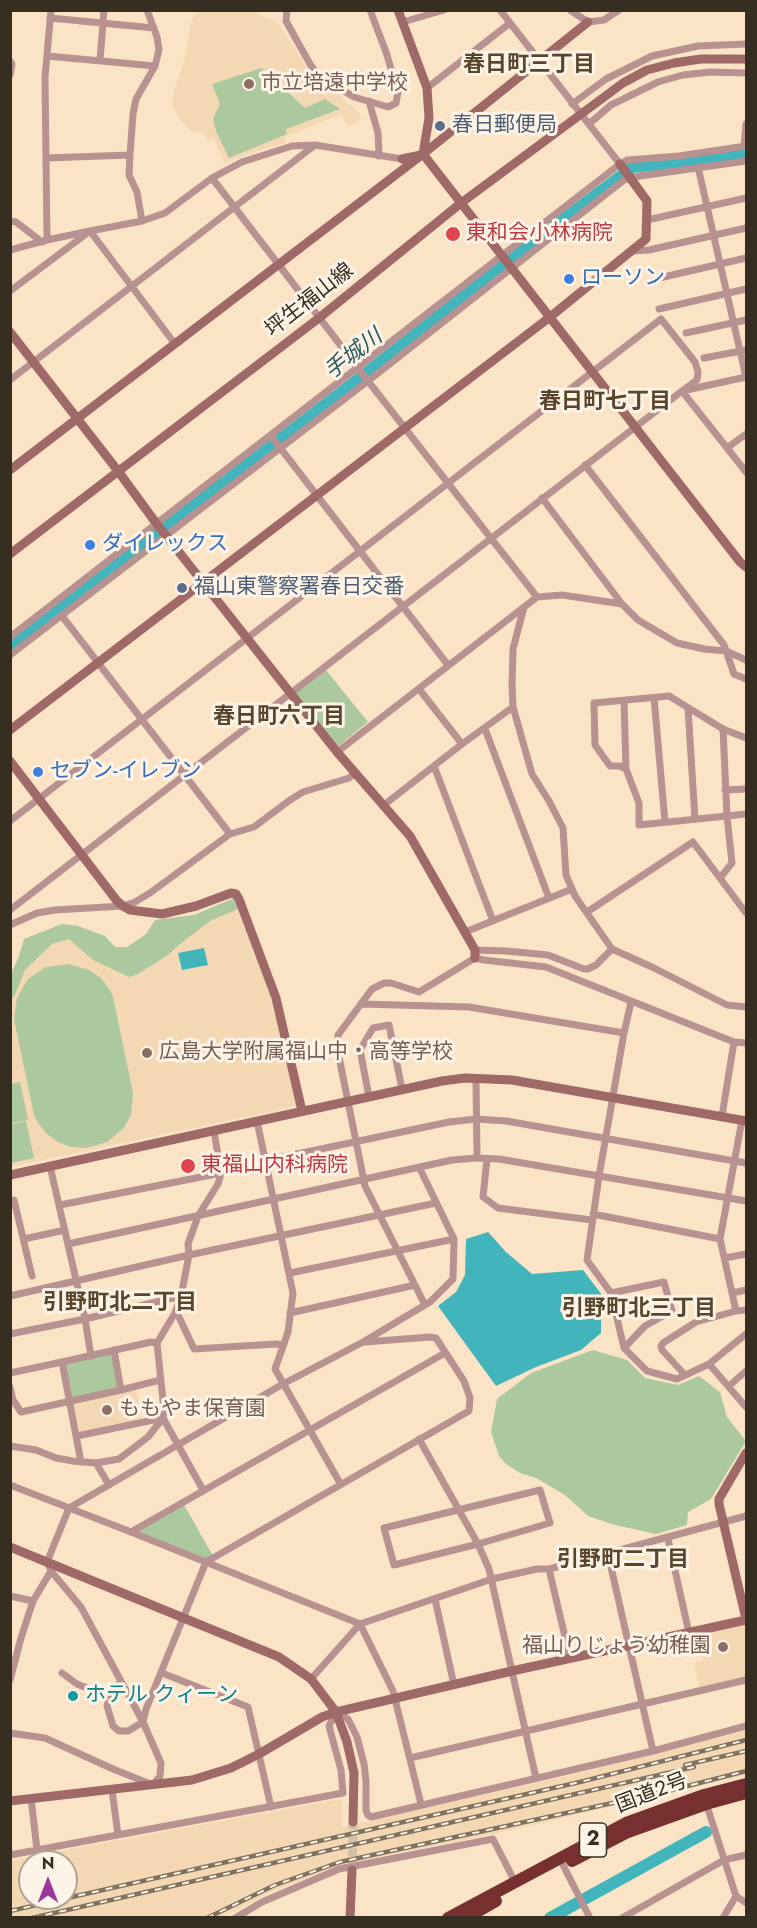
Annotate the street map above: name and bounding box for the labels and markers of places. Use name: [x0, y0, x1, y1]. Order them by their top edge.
place label: 市立培遠中学校: [261, 71, 408, 97]
marker: 市立培遠中学校: [242, 77, 256, 91]
place label: 春日郵便局: [452, 113, 557, 139]
marker: 春日郵便局: [433, 119, 447, 133]
place label: 東和会小林病院: [466, 221, 613, 247]
marker: 東和会小林病院: [444, 225, 462, 243]
place label: ローソン: [581, 266, 665, 292]
marker: ローソン: [562, 272, 576, 286]
place label: ダイレックス: [102, 532, 228, 558]
marker: ダイレックス: [83, 538, 97, 552]
place label: 福山東警察署春日交番: [194, 575, 404, 601]
marker: 福山東警察署春日交番: [175, 581, 189, 595]
place label: セブン-イレブン: [50, 759, 201, 785]
marker: セブン-イレブン: [31, 765, 45, 779]
place label: 広島大学附属福山中・高等学校: [159, 1040, 453, 1066]
marker: 広島大学附属福山中・高等学校: [140, 1046, 154, 1060]
place label: 東福山内科病院: [201, 1153, 348, 1179]
marker: 東福山内科病院: [179, 1157, 197, 1175]
place label: ももやま保育園: [119, 1397, 266, 1423]
marker: ももやま保育園: [100, 1403, 114, 1417]
place label: 福山りじょう幼稚園: [522, 1634, 711, 1660]
marker: 福山りじょう幼稚園: [716, 1640, 730, 1654]
place label: ホテル クィーン: [85, 1683, 238, 1709]
marker: ホテル クィーン: [66, 1689, 80, 1703]

